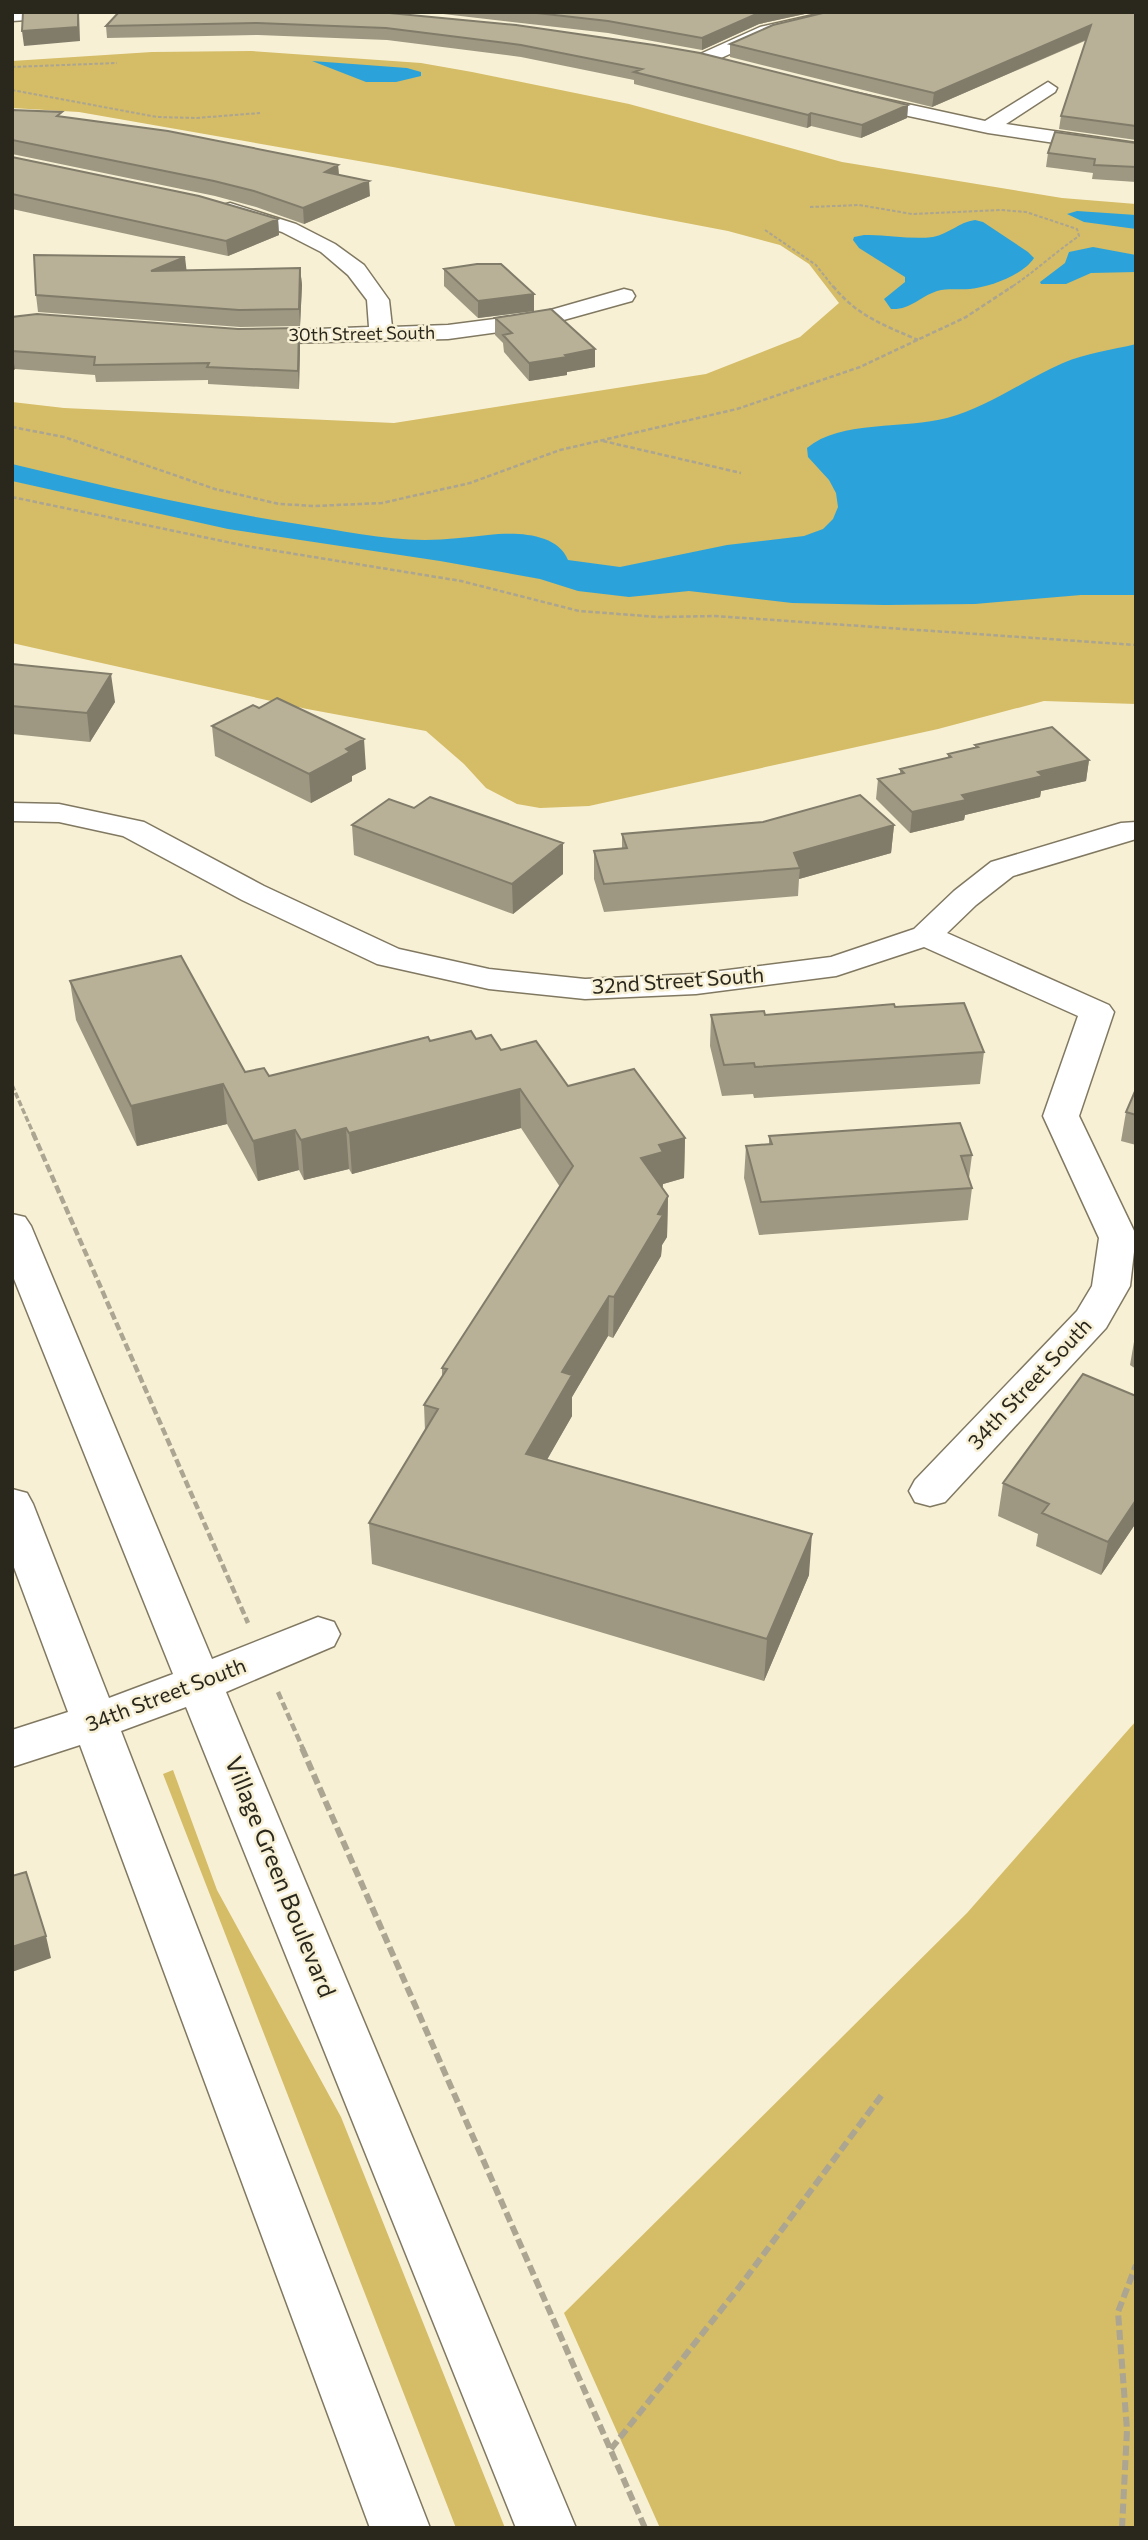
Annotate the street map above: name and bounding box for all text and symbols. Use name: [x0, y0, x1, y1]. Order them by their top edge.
street label: 30th Street South: [289, 321, 435, 345]
street label: 32nd Street South: [591, 961, 765, 998]
street label: 34th Street South: [962, 1312, 1096, 1454]
street label: 34th Street South: [82, 1651, 249, 1736]
street label: Village Green Boulevard: [220, 1752, 343, 2001]

